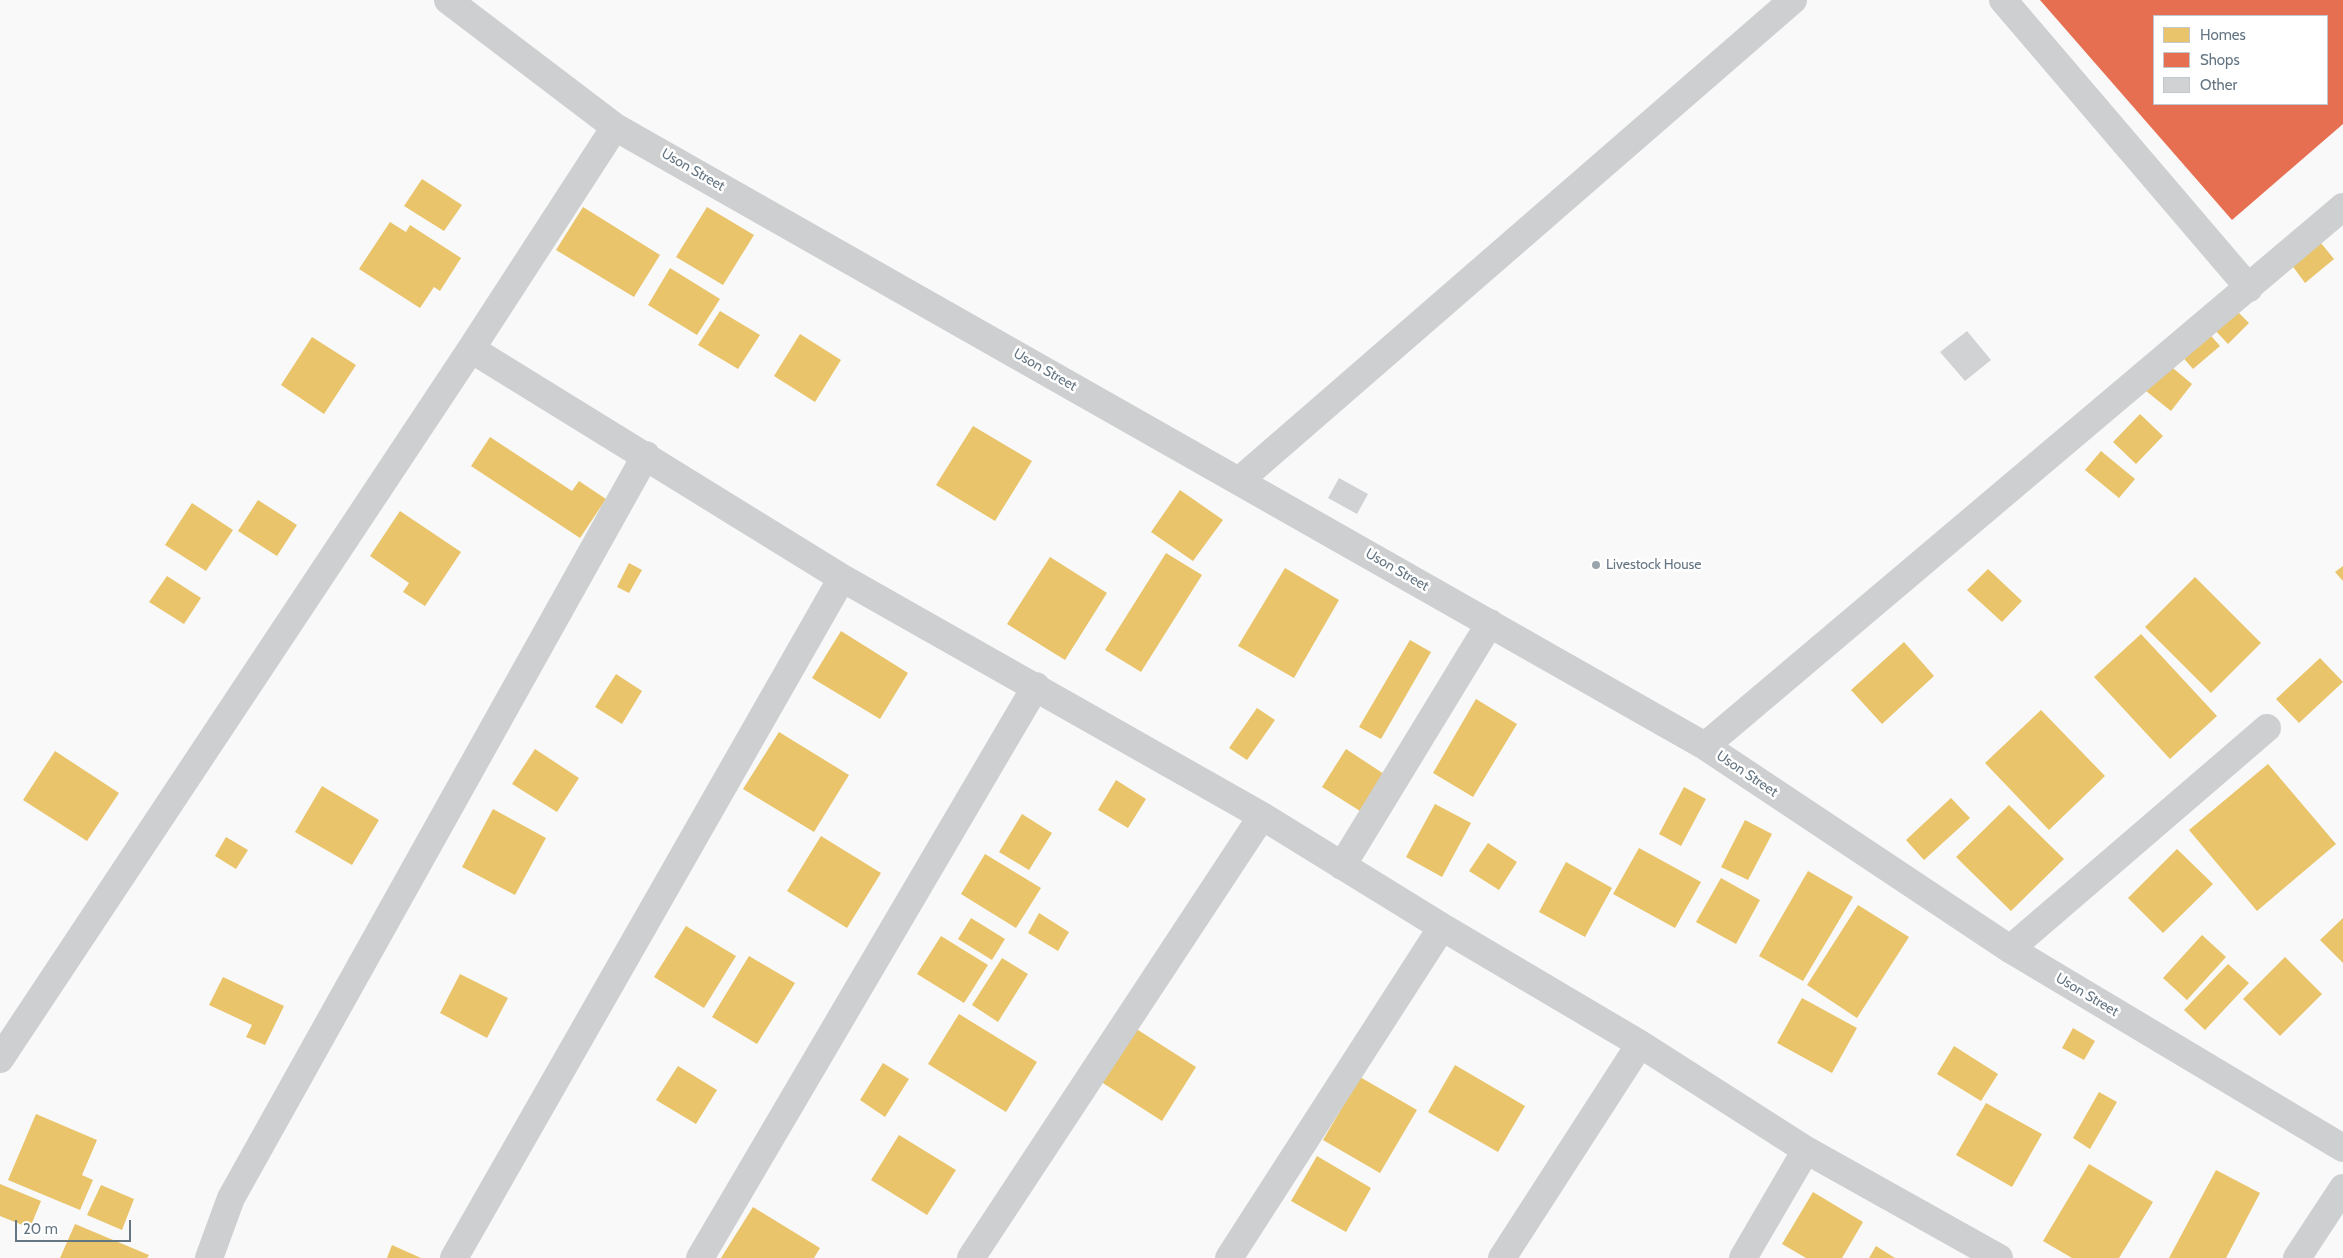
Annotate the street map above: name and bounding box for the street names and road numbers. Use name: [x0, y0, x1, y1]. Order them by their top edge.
street label: Uson Street: [658, 145, 728, 195]
street label: Uson Street: [1010, 345, 1080, 395]
street label: Uson Street: [1362, 545, 1432, 595]
street label: Uson Street: [1713, 747, 1781, 801]
street label: Uson Street: [2052, 970, 2122, 1020]

